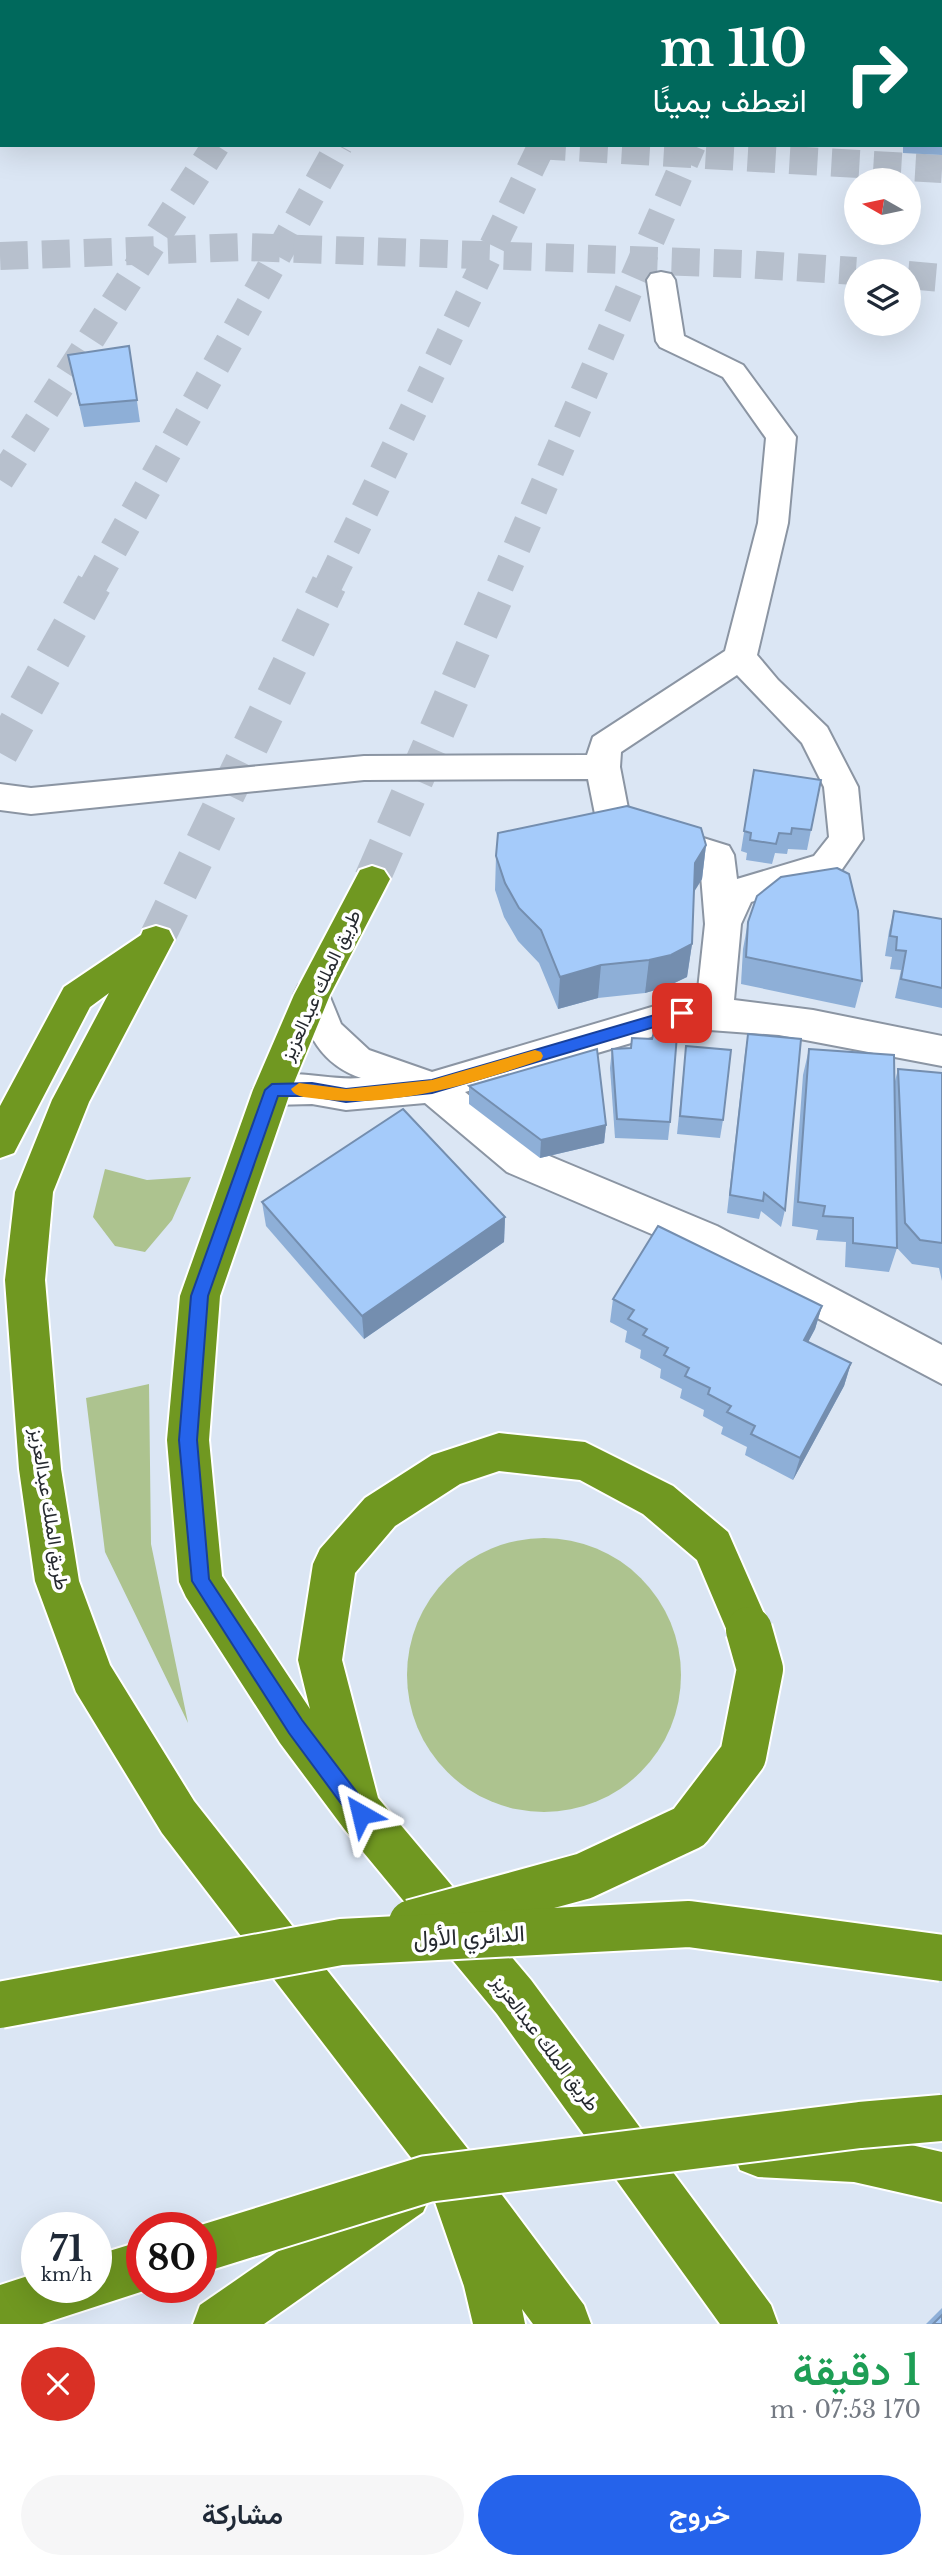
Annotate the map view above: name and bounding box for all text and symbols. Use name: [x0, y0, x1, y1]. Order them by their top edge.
text: 110 m: [660, 18, 807, 79]
icon: right: [831, 28, 922, 119]
text: انعطف يمينًا: [653, 81, 807, 121]
north arrow: [844, 168, 920, 245]
map controls: [844, 168, 921, 336]
button: layers: [844, 259, 921, 336]
street label: طريق الملك عبدالعزيز: [275, 906, 366, 1065]
pin: [652, 983, 712, 1043]
icon: arrive: [663, 994, 701, 1032]
street label: طريق الملك عبدالعزيز: [25, 1425, 74, 1592]
position arrow: [324, 1777, 398, 1851]
street label: الدائري الأول: [413, 1919, 526, 1958]
street label: طريق الملك عبدالعزيز: [486, 1970, 604, 2116]
speed limit sign: 80: [126, 2212, 217, 2303]
text: 71: [49, 2227, 84, 2270]
text: km/h: [41, 2264, 92, 2286]
text: 1 دقيقة: [792, 2344, 921, 2396]
button: close: [21, 2347, 95, 2421]
text: 170 m · 07:53: [770, 2396, 921, 2424]
button: مشاركة: [21, 2475, 464, 2555]
button: خروج: [478, 2475, 921, 2555]

